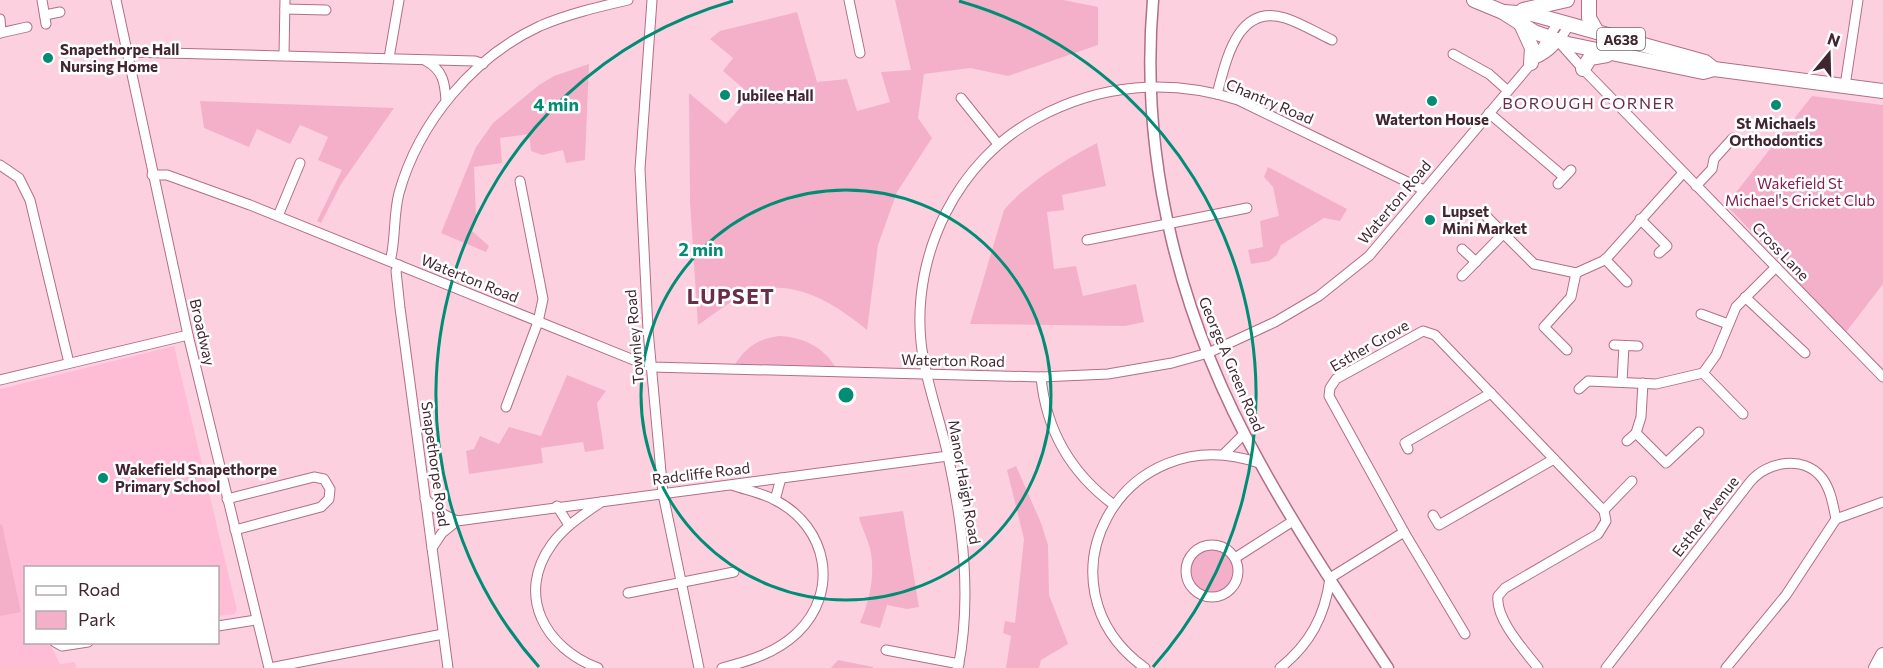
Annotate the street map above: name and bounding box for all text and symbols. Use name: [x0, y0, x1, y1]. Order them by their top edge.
north arrow: [1799, 24, 1859, 84]
road number: A638: [1597, 28, 1645, 50]
text: N: [1825, 28, 1843, 50]
place label: Snapethorpe Hall Nursing Home: [60, 40, 179, 75]
marker: Snapethorpe Hall Nursing Home: [41, 51, 55, 65]
street label: Chantry Road: [1224, 75, 1316, 127]
place label: Jubilee Hall: [737, 86, 813, 104]
marker: Jubilee Hall: [718, 88, 732, 102]
text: 4 min: [533, 93, 579, 115]
district label: BOROUGH CORNER: [1502, 93, 1676, 112]
marker: Waterton House: [1425, 94, 1439, 108]
marker: St Michaels Orthodontics: [1769, 98, 1783, 112]
place label: Waterton House: [1375, 110, 1489, 128]
place label: St Michaels Orthodontics: [1729, 114, 1823, 149]
street label: Waterton Road: [1354, 156, 1434, 248]
park label: Wakefield St Michael's Cricket Club: [1725, 174, 1875, 209]
place label: Lupset Mini Market: [1442, 202, 1527, 237]
marker: Lupset Mini Market: [1423, 213, 1437, 227]
street label: Cross Lane: [1749, 218, 1813, 284]
text: 2 min: [679, 238, 723, 260]
street label: Waterton Road: [419, 250, 521, 306]
district label: LUPSET: [687, 283, 775, 308]
street label: Townley Road: [621, 289, 647, 385]
street label: George A Green Road: [1195, 294, 1269, 434]
street label: Broadway: [187, 297, 219, 367]
street label: Esther Grove: [1326, 315, 1412, 375]
street label: Waterton Road: [901, 350, 1005, 370]
centre of rings: [836, 385, 856, 405]
street label: Snapethorpe Road: [418, 400, 454, 528]
street label: Manor Haigh Road: [945, 418, 985, 546]
street label: Radcliffe Road: [651, 458, 751, 488]
place label: Wakefield Snapethorpe Primary School: [115, 460, 277, 495]
marker: Wakefield Snapethorpe Primary School: [96, 471, 110, 485]
street label: Esther Avenue: [1668, 472, 1742, 560]
legend: [24, 566, 219, 644]
text: Road: [78, 578, 120, 600]
text: Park: [78, 608, 116, 630]

